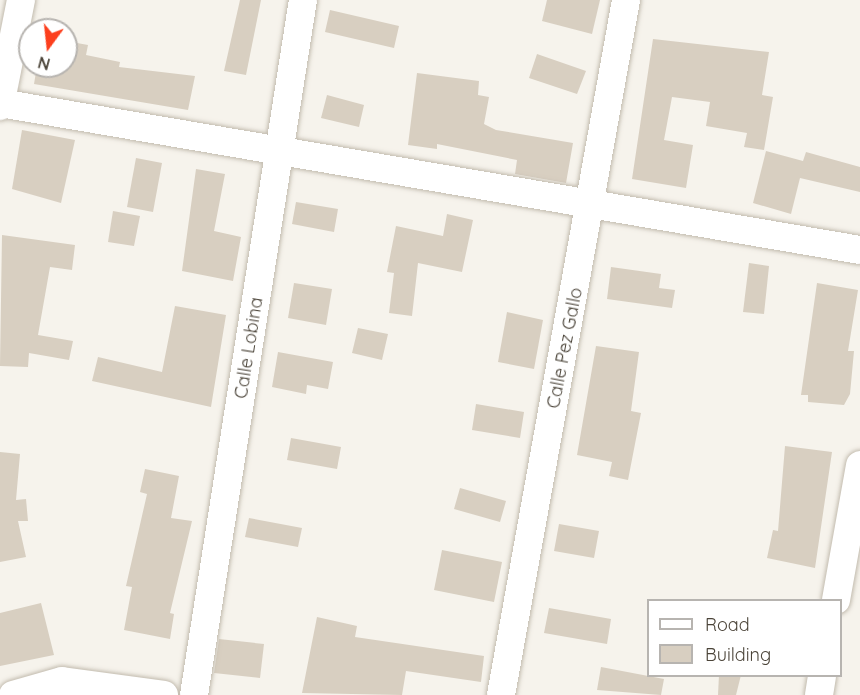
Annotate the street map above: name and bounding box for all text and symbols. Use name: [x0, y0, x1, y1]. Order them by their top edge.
north arrow: [18, 18, 78, 78]
text: N: [36, 52, 52, 75]
street label: Calle Pez Gallo: [543, 286, 587, 410]
street label: Calle Lobina: [230, 296, 268, 400]
legend: [647, 599, 842, 677]
text: Road: [705, 613, 750, 636]
text: Building: [705, 643, 771, 666]

